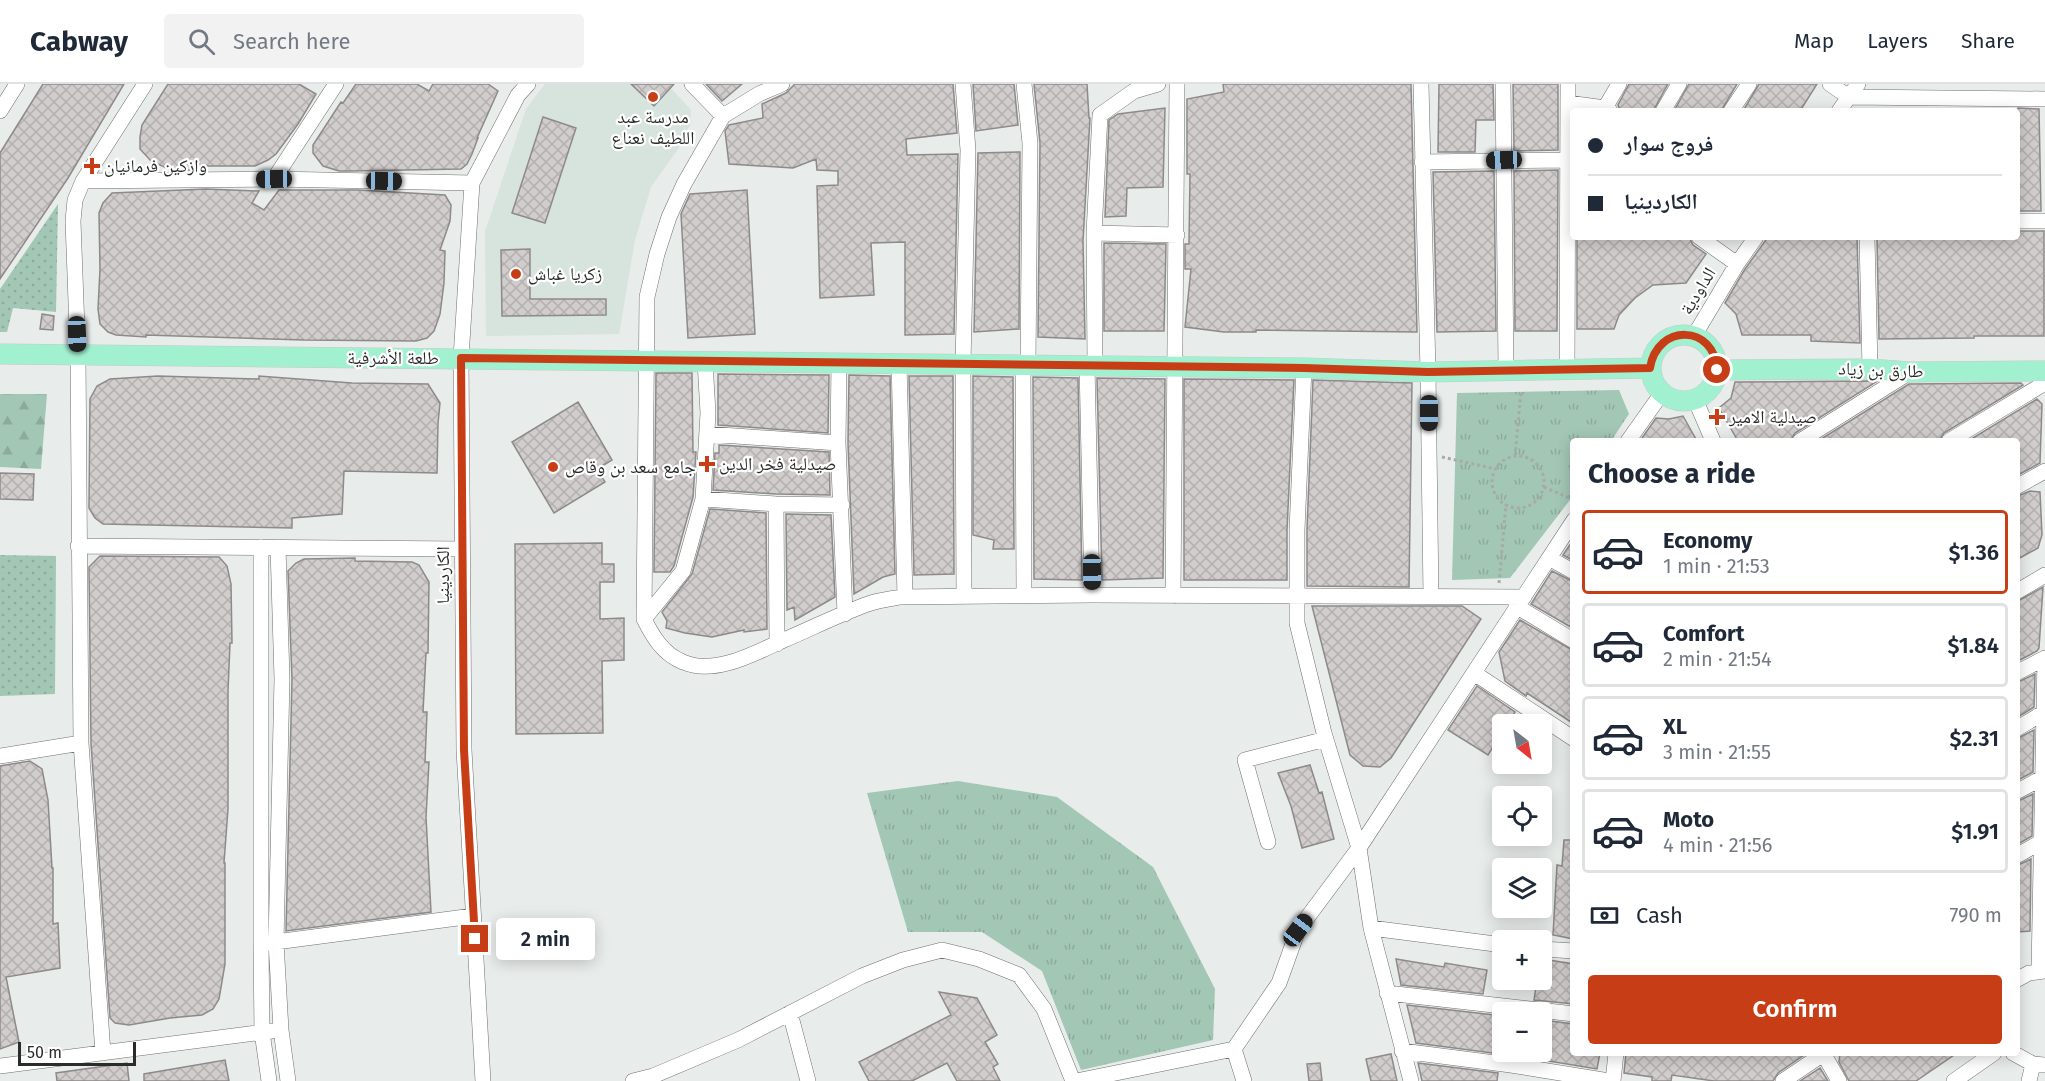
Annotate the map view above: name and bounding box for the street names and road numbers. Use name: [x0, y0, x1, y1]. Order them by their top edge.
street label: الداودية: [1675, 263, 1721, 319]
street label: طلعة الأشرفية: [347, 347, 439, 369]
street label: طارق بن زياد: [1838, 358, 1924, 382]
street label: الكاردينيا: [432, 546, 454, 604]

